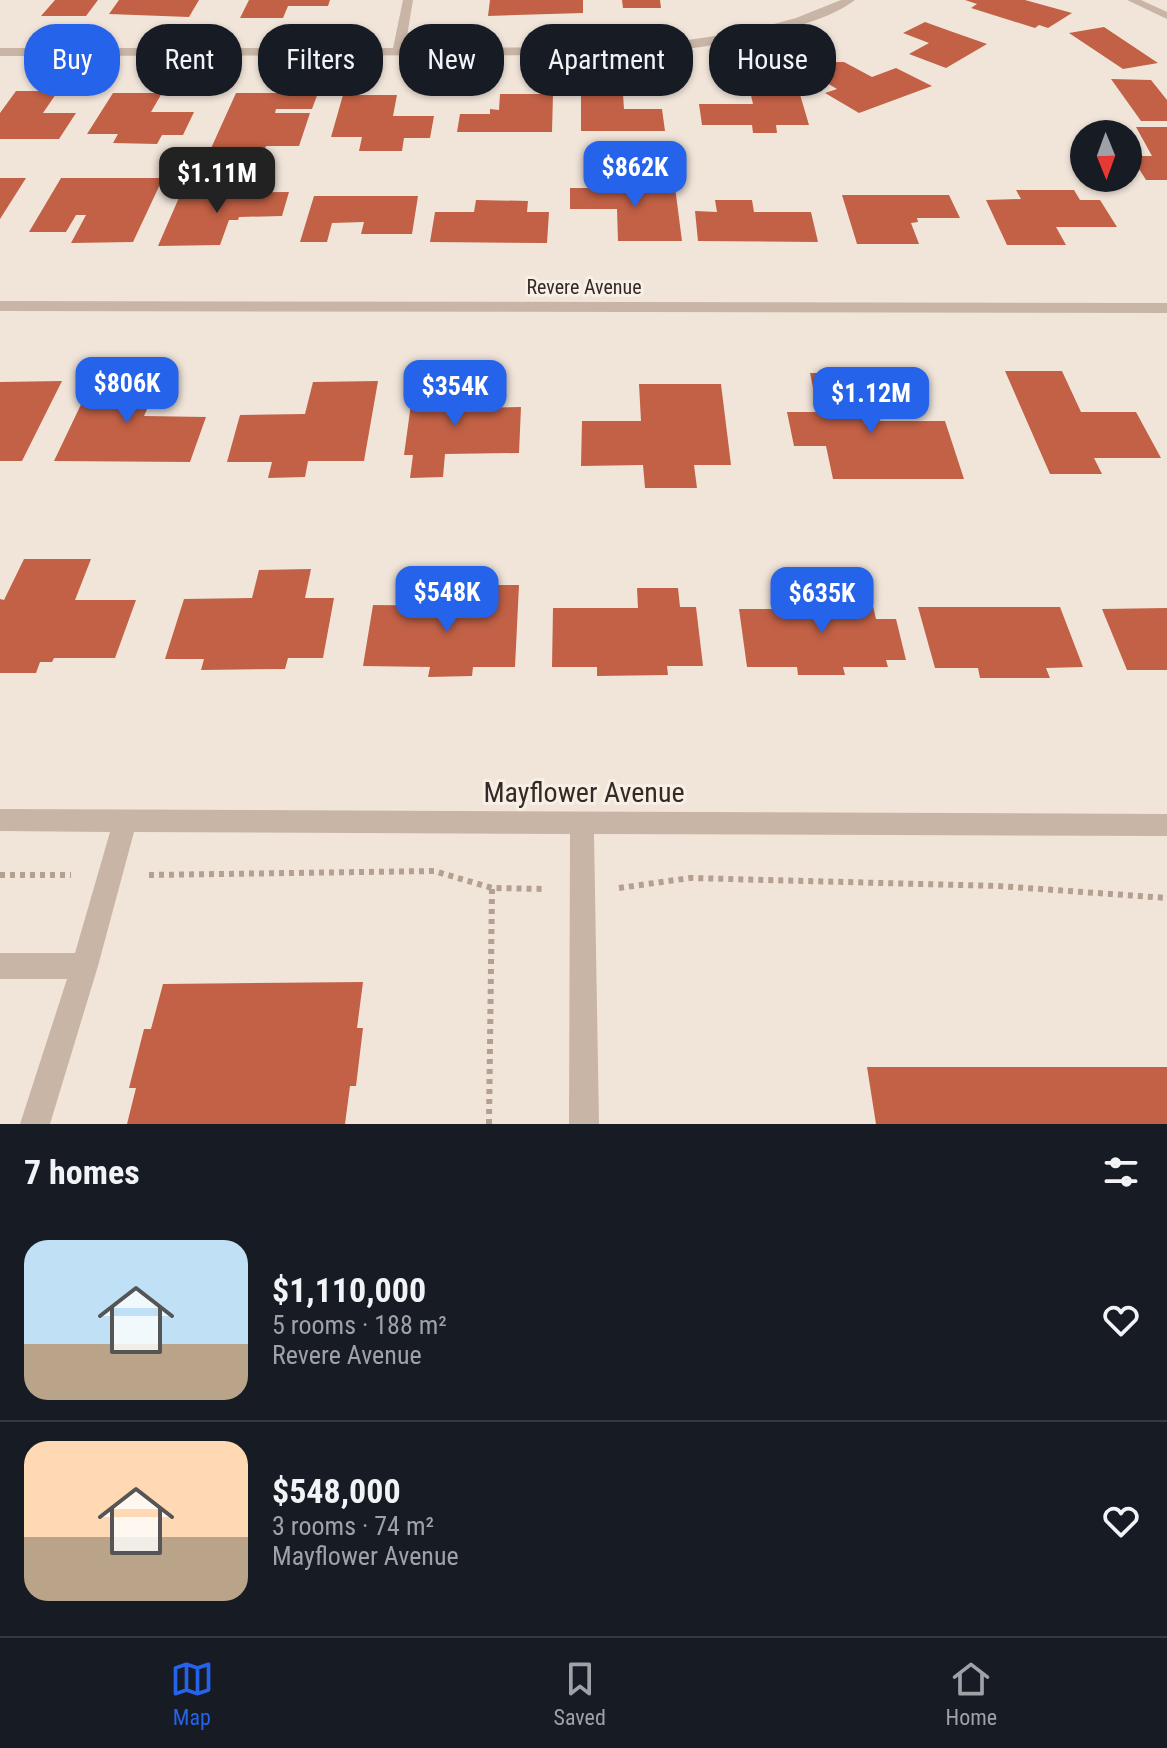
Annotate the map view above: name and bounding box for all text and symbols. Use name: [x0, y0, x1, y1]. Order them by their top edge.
chip: Buy: [24, 24, 120, 96]
chip: Rent: [136, 24, 242, 96]
chip: Filters: [258, 24, 383, 96]
chip: New: [399, 24, 504, 96]
chip: Apartment: [520, 24, 693, 96]
chip: House: [709, 24, 836, 96]
north arrow: [1070, 120, 1142, 192]
map controls: [1070, 120, 1142, 192]
pin: $862K: [579, 141, 691, 209]
pin: $1.11M: [152, 147, 282, 215]
text: $862K: [602, 152, 668, 182]
text: $1.11M: [177, 158, 257, 188]
street label: Revere Avenue: [526, 275, 642, 299]
pin: $806K: [71, 357, 183, 425]
pin: $354K: [399, 360, 511, 428]
pin: $1.12M: [806, 367, 936, 435]
text: $806K: [94, 368, 160, 398]
text: $354K: [422, 371, 488, 401]
text: $1.12M: [831, 378, 911, 408]
pin: $548K: [391, 566, 503, 634]
pin: $635K: [766, 567, 878, 635]
text: $548K: [414, 577, 480, 607]
text: $635K: [789, 578, 855, 608]
street label: Mayflower Avenue: [483, 776, 685, 809]
icon: filters: [1099, 1150, 1143, 1194]
text: 7 homes: [24, 1152, 140, 1192]
text: $1,110,000: [272, 1270, 426, 1310]
icon: home: [88, 1272, 184, 1368]
icon: heart: [1099, 1298, 1143, 1342]
text: 5 rooms · 188 m²: [272, 1310, 447, 1340]
text: Revere Avenue: [272, 1340, 422, 1370]
text: $548,000: [272, 1471, 401, 1511]
icon: home: [88, 1473, 184, 1569]
icon: heart: [1099, 1499, 1143, 1543]
text: 3 rooms · 74 m²: [272, 1511, 434, 1541]
text: Mayflower Avenue: [272, 1541, 459, 1571]
tab: Map: [170, 1657, 214, 1730]
tab: Saved: [554, 1657, 606, 1730]
tab: Home: [946, 1657, 997, 1730]

